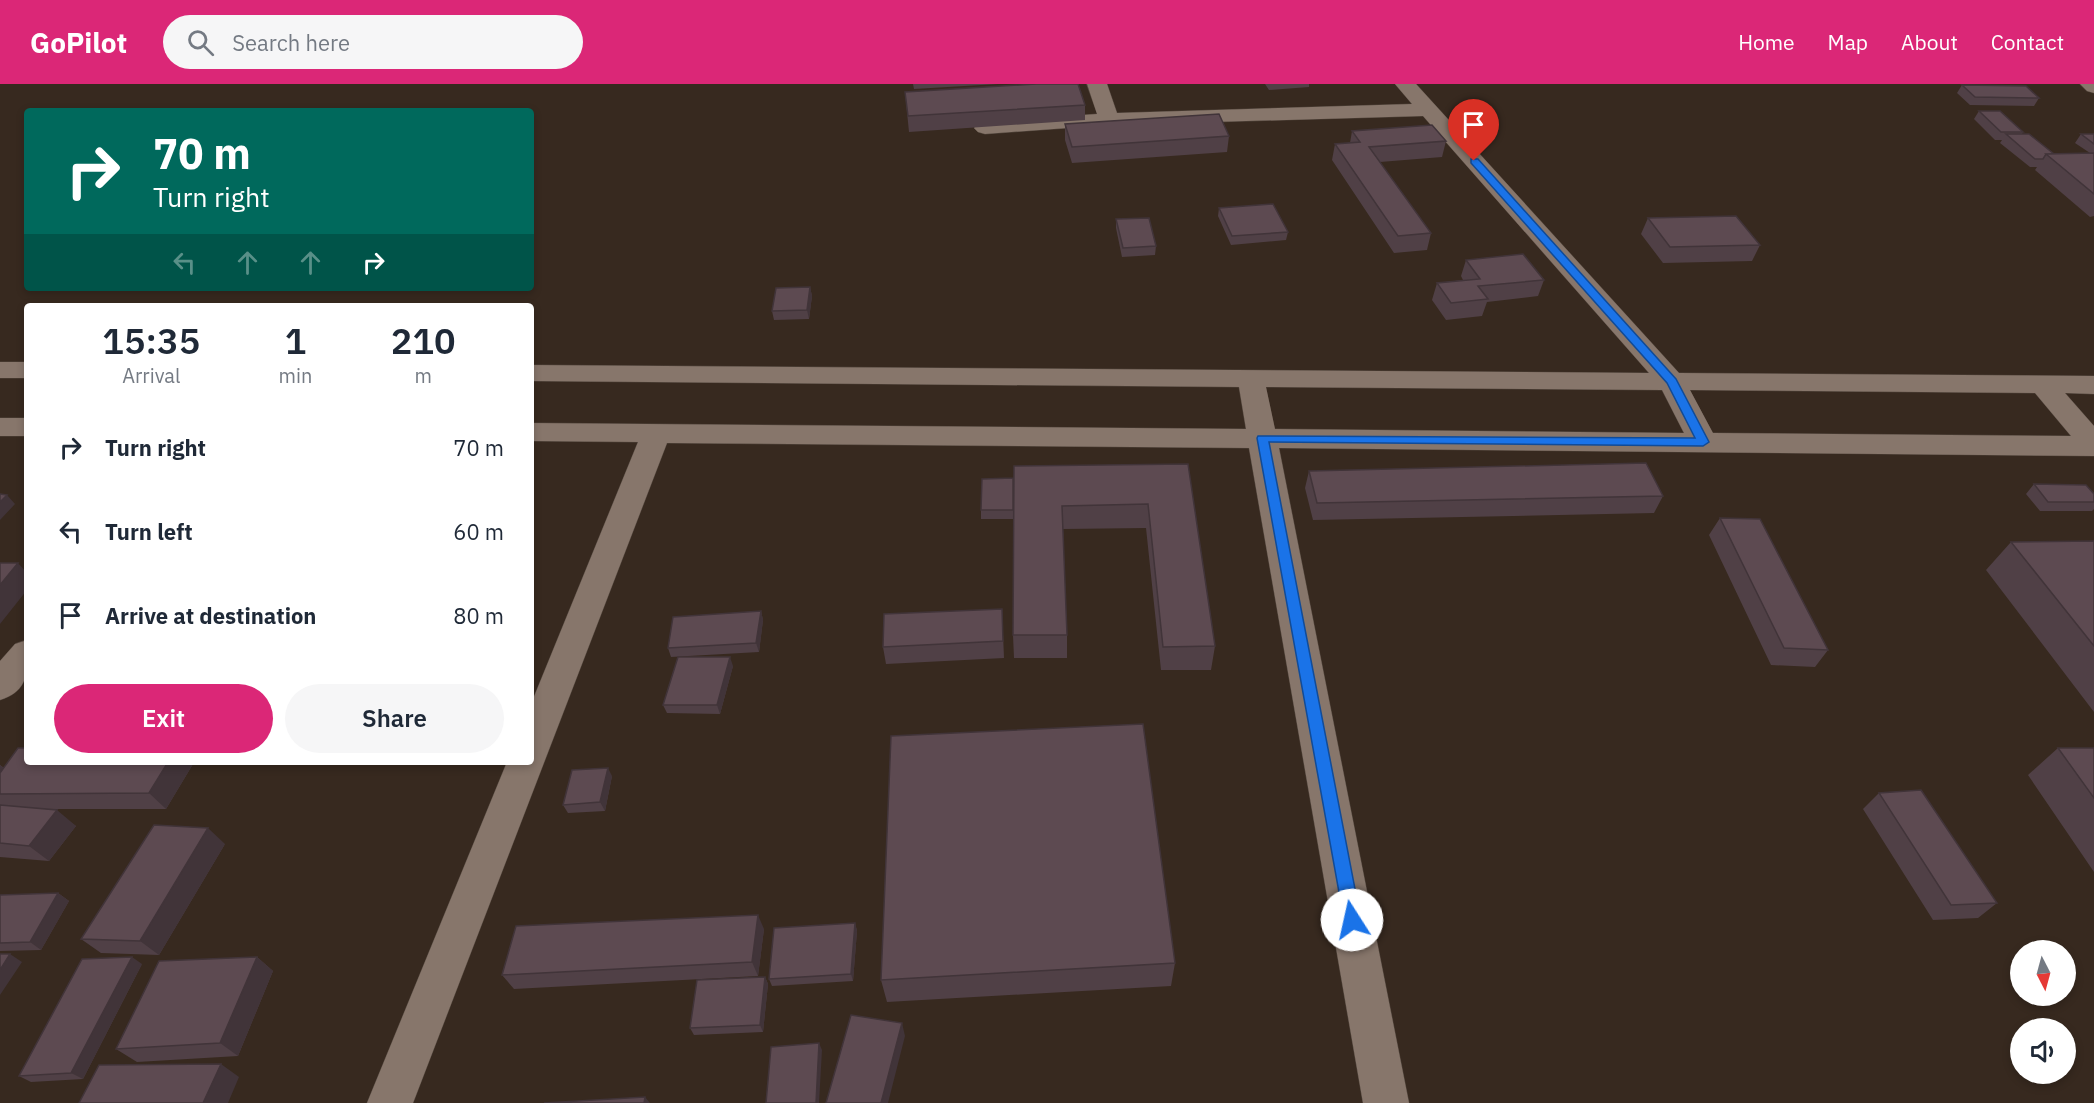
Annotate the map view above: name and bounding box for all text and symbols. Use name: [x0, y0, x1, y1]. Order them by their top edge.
search box: [163, 15, 583, 69]
text: GoPilot: [30, 24, 127, 61]
icon: search: [184, 26, 217, 59]
text: Search here: [232, 28, 350, 57]
text: Home: [1738, 28, 1795, 56]
text: Map: [1828, 28, 1868, 56]
text: About: [1901, 28, 1958, 56]
text: Contact: [1991, 28, 2064, 56]
pin: [1448, 99, 1499, 161]
icon: arrive: [1457, 108, 1490, 141]
text: 70 m: [153, 126, 251, 181]
icon: right: [54, 132, 132, 210]
text: Turn right: [153, 179, 270, 214]
icon: left: [168, 246, 201, 279]
icon: ahead: [231, 246, 264, 279]
icon: ahead: [294, 246, 327, 279]
icon: right: [357, 246, 390, 279]
text: 15:35: [102, 317, 200, 364]
text: 1: [285, 317, 306, 364]
text: 210: [391, 317, 456, 364]
text: Arrival: [122, 362, 180, 389]
text: min: [279, 362, 312, 389]
text: m: [414, 362, 432, 389]
icon: right: [54, 431, 87, 464]
text: Turn right: [105, 433, 206, 462]
text: 70 m: [453, 433, 504, 462]
icon: left: [54, 515, 87, 548]
text: Turn left: [105, 517, 193, 546]
text: 60 m: [453, 517, 504, 546]
icon: arrive: [54, 599, 87, 632]
text: Arrive at destination: [105, 601, 316, 630]
text: 80 m: [453, 601, 504, 630]
button: Exit: [54, 684, 273, 753]
button: Share: [285, 684, 504, 753]
position arrow: [1320, 888, 1384, 952]
north arrow: [2010, 940, 2076, 1006]
map controls: [2010, 940, 2076, 1084]
button: sound: [2010, 1018, 2076, 1084]

